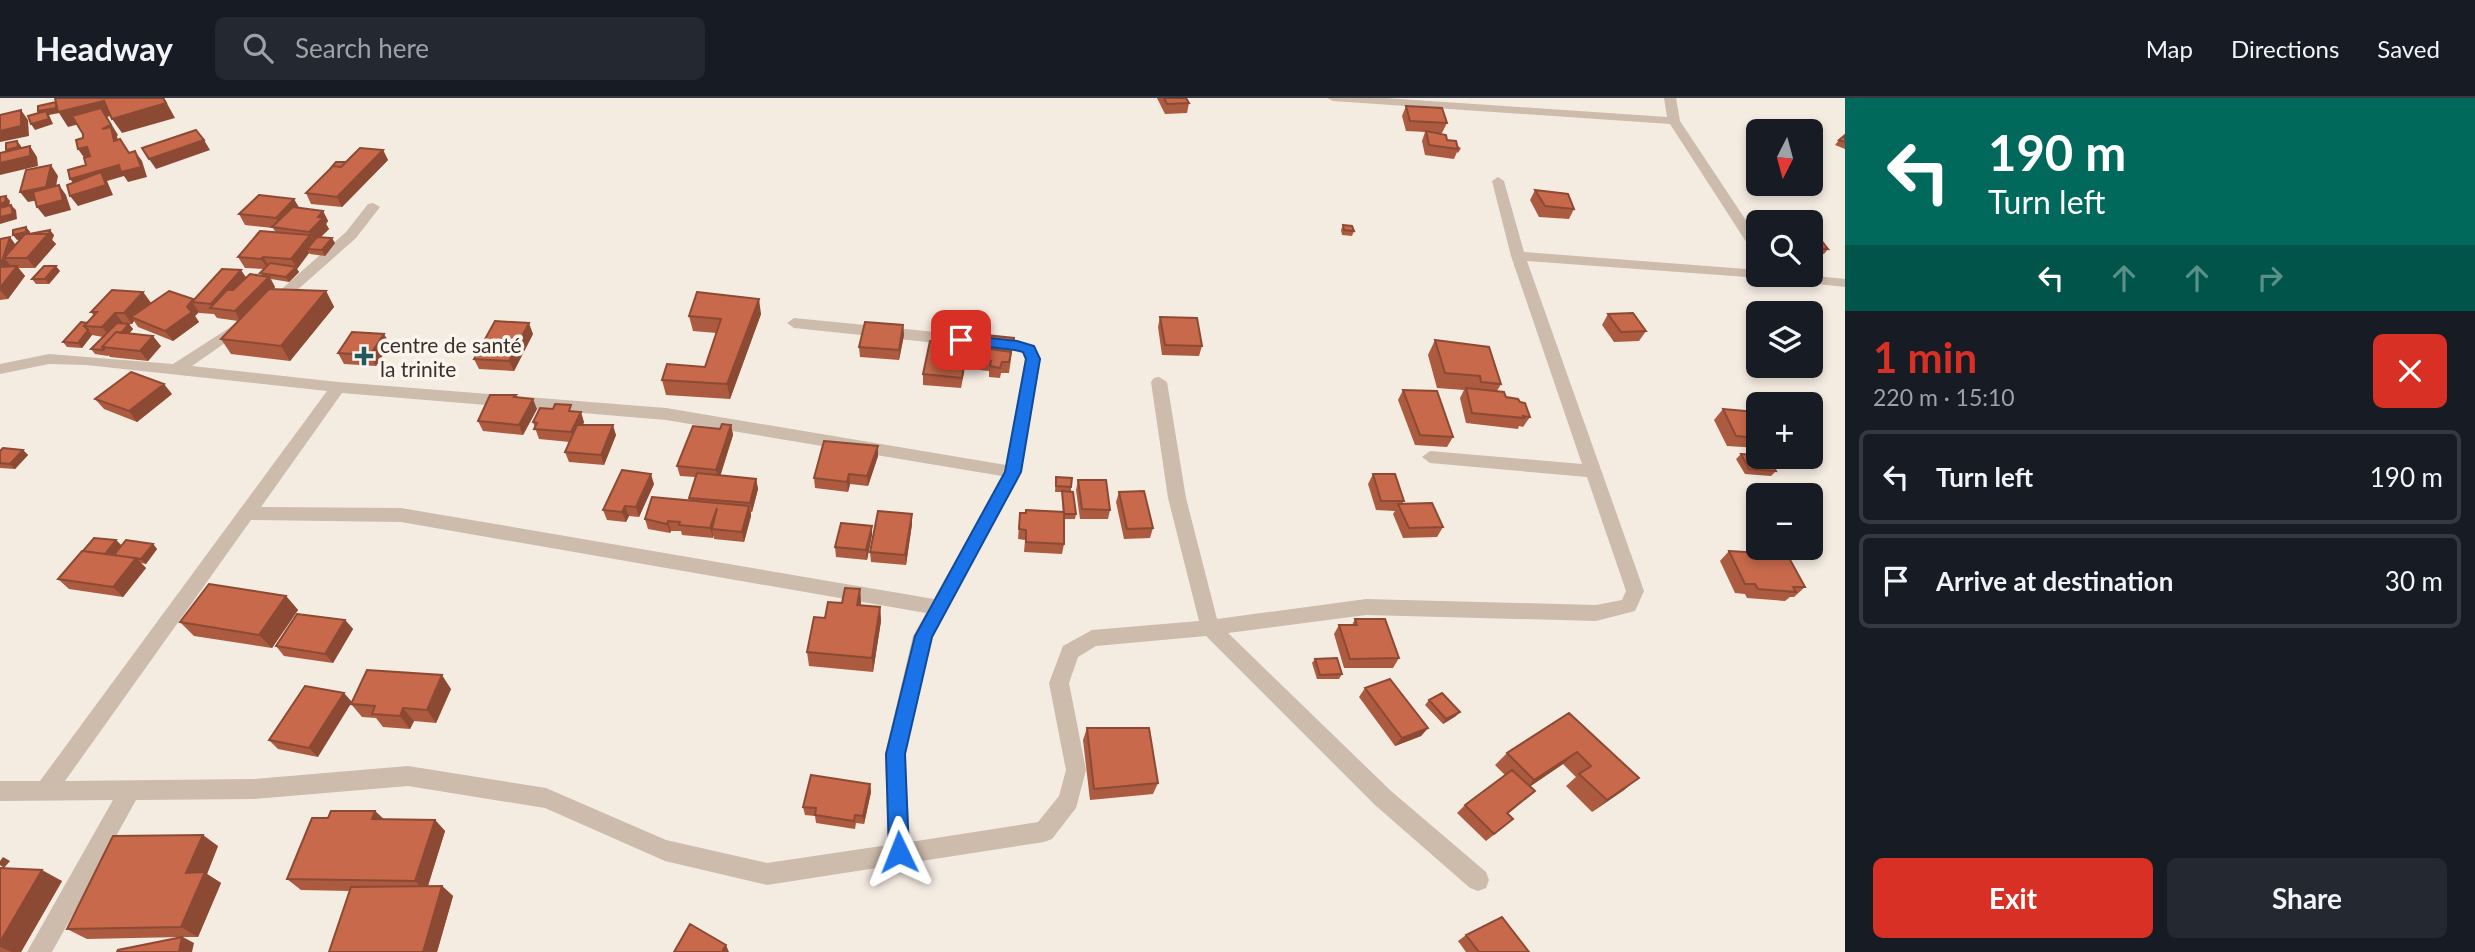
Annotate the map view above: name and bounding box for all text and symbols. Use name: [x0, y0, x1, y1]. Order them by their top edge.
search box: [215, 17, 705, 80]
text: Headway: [35, 28, 173, 68]
icon: search: [239, 29, 277, 67]
text: Search here: [295, 32, 429, 64]
text: Map: [2146, 34, 2193, 63]
text: Directions: [2231, 34, 2339, 63]
text: Saved: [2377, 34, 2440, 63]
north arrow: [1746, 119, 1824, 196]
map controls: [1746, 119, 1823, 560]
text: 190 m: [1988, 123, 2126, 181]
icon: left: [1873, 126, 1964, 217]
text: Turn left: [1988, 182, 2105, 221]
button: search: [1746, 210, 1823, 287]
icon: left: [2032, 259, 2070, 297]
icon: ahead: [2105, 259, 2143, 297]
icon: ahead: [2178, 259, 2216, 297]
icon: right: [2251, 259, 2289, 297]
button: layers: [1746, 301, 1823, 378]
pin: [931, 310, 991, 370]
icon: arrive: [942, 321, 980, 359]
place label: centre de santé la trinite: [380, 332, 522, 381]
text: 1 min: [1873, 332, 1977, 382]
button: close: [2373, 334, 2447, 408]
marker: centre de santé la trinite: [354, 346, 374, 366]
text: 220 m · 15:10: [1873, 383, 2015, 411]
button: +: [1746, 392, 1823, 469]
icon: left: [1877, 458, 1915, 496]
text: Turn left: [1936, 461, 2033, 493]
text: 190 m: [2370, 461, 2443, 493]
button: −: [1746, 483, 1823, 560]
icon: arrive: [1877, 562, 1915, 600]
text: Arrive at destination: [1936, 565, 2173, 597]
text: 30 m: [2385, 565, 2443, 597]
position arrow: [862, 815, 936, 889]
button: Exit: [1873, 858, 2153, 938]
button: Share: [2167, 858, 2447, 938]

